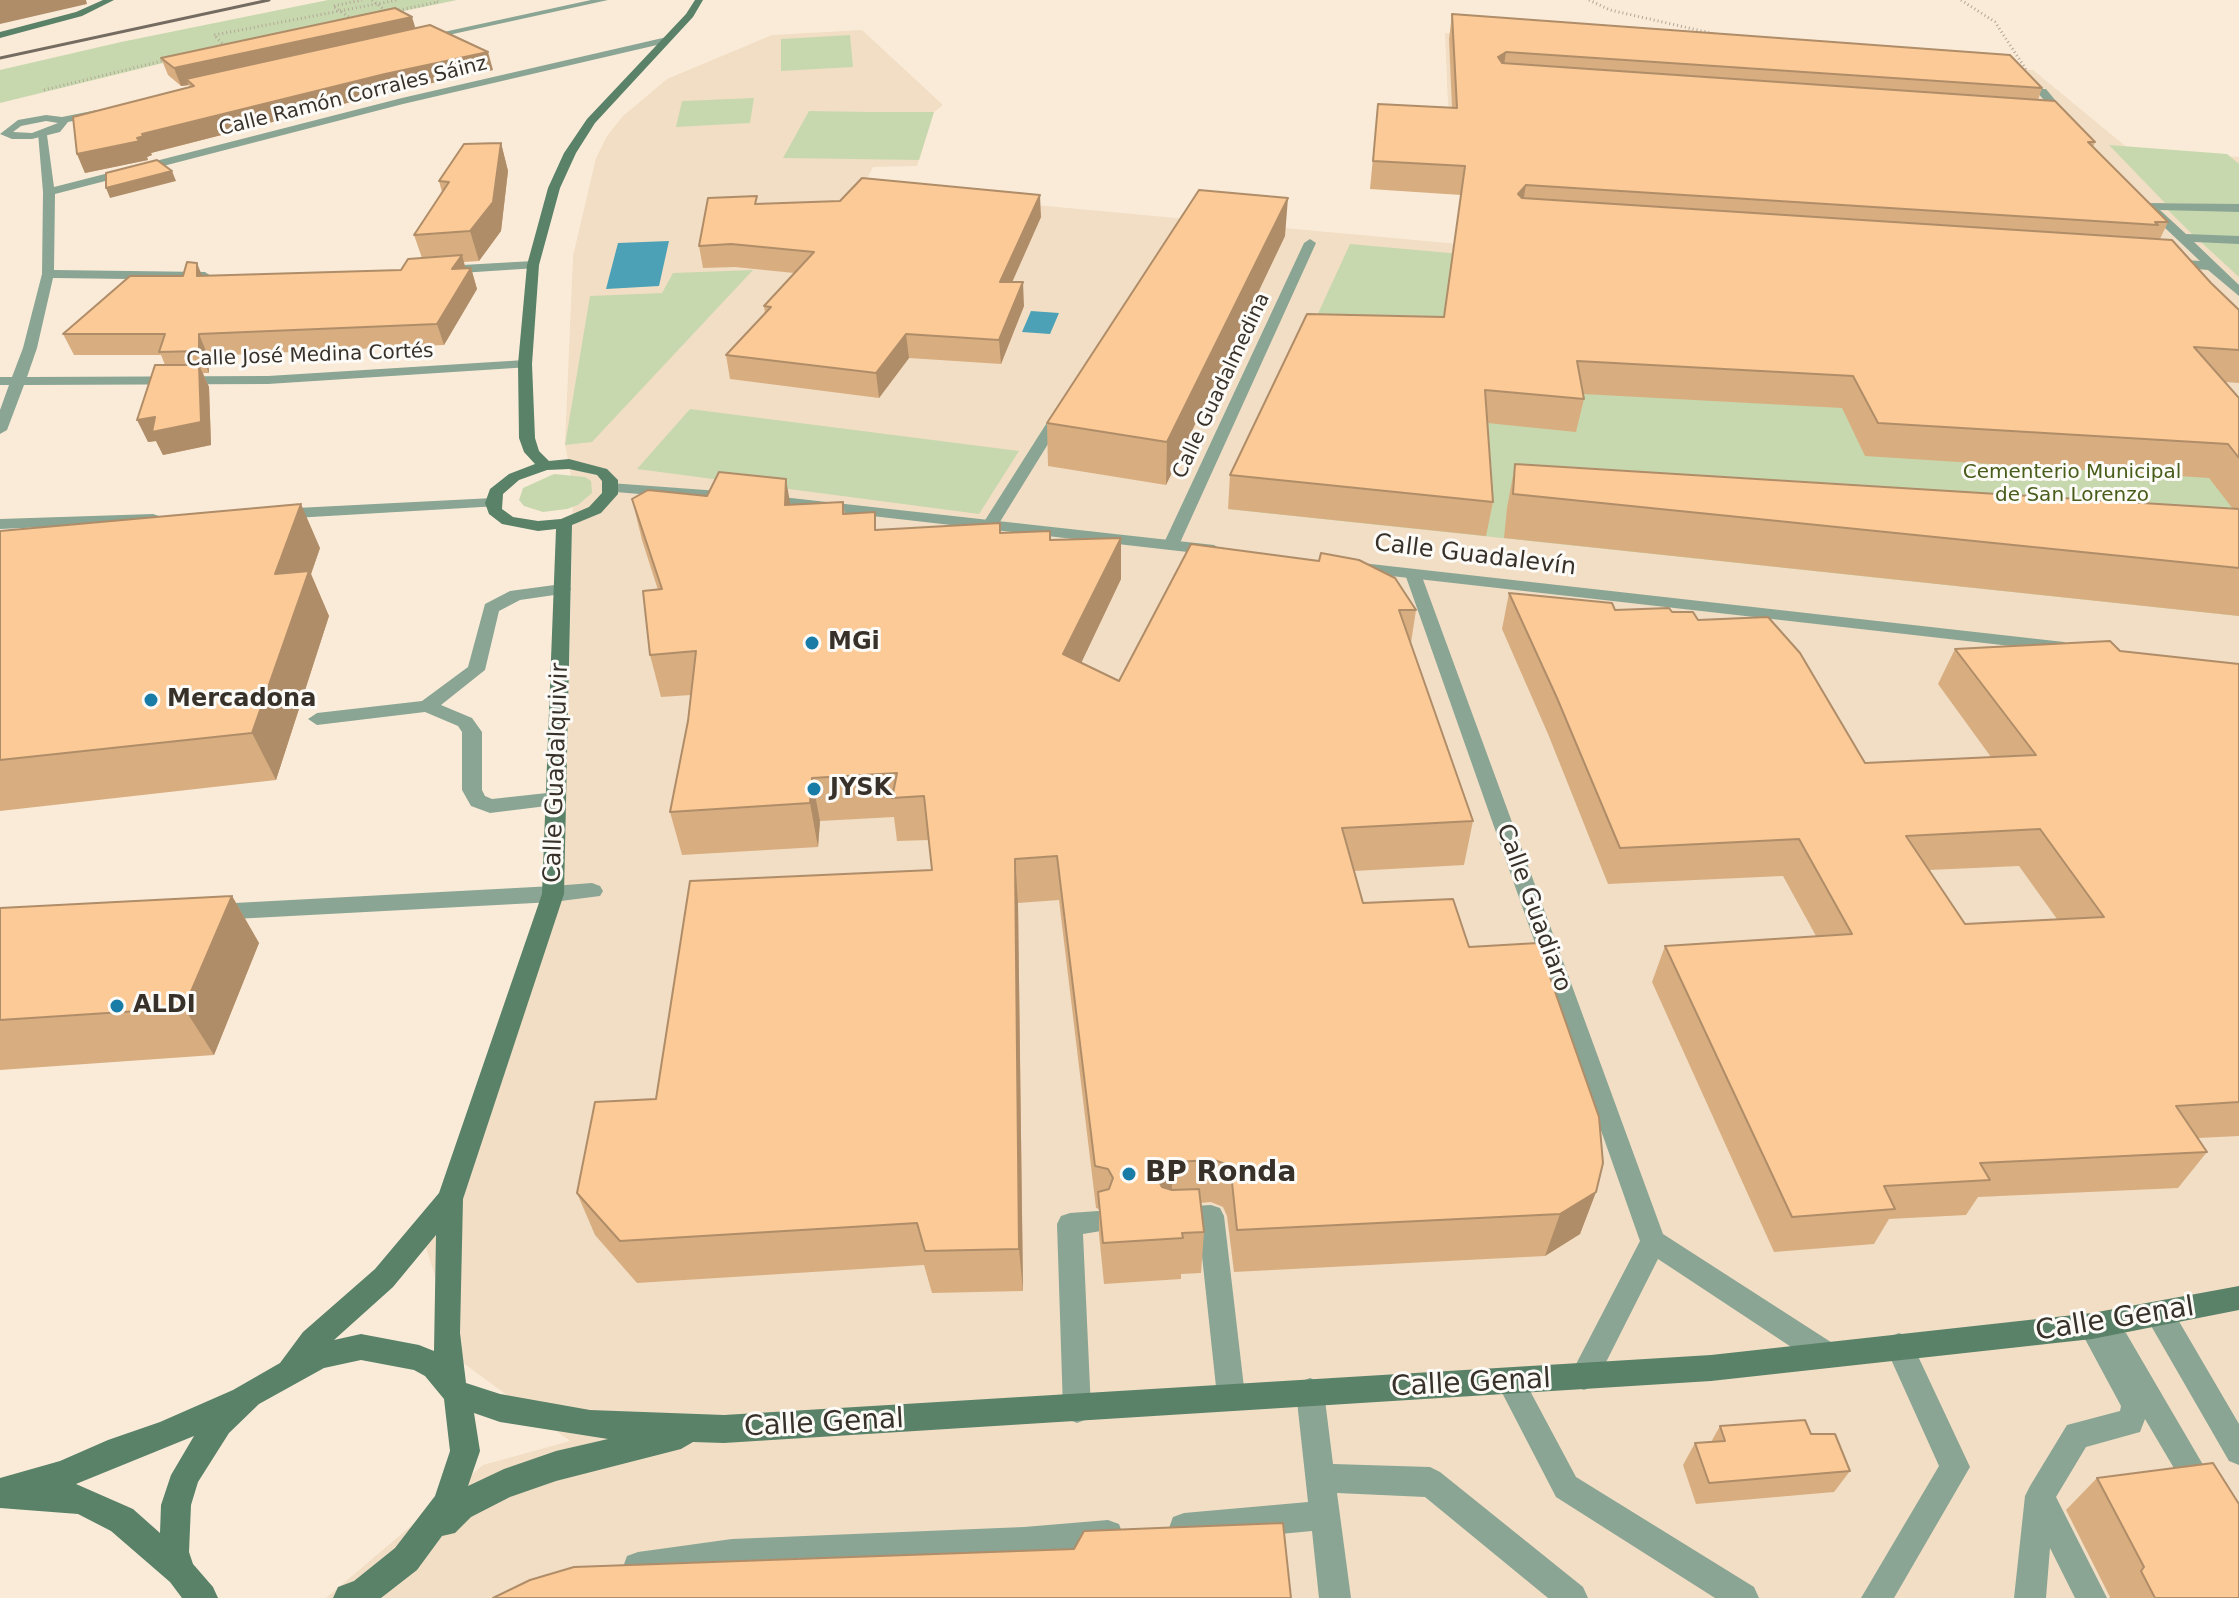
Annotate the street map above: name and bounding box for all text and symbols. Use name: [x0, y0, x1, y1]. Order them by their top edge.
street label: Calle Ramón Corrales Sáinz: [217, 52, 489, 142]
street label: Calle Guadalmedina: [1168, 289, 1276, 483]
street label: Calle José Medina Cortés: [186, 340, 434, 372]
park label: Cementerio Municipal de San Lorenzo: [1963, 461, 2181, 508]
street label: Calle Guadalevín: [1372, 529, 1578, 583]
place label: MGi: [828, 629, 880, 657]
marker: MGi: [803, 634, 821, 652]
street label: Calle Guadalquivir: [539, 662, 575, 884]
place label: Mercadona: [167, 686, 316, 714]
marker: Mercadona: [142, 691, 160, 709]
place label: JYSK: [830, 775, 892, 803]
marker: JYSK: [805, 780, 823, 798]
street label: Calle Guadiaro: [1489, 820, 1577, 996]
place label: ALDI: [133, 992, 196, 1020]
marker: ALDI: [108, 997, 126, 1015]
place label: BP Ronda: [1145, 1157, 1296, 1191]
marker: BP Ronda: [1120, 1165, 1138, 1183]
street label: Calle Genal: [2033, 1291, 2197, 1349]
street label: Calle Genal: [1390, 1363, 1552, 1405]
street label: Calle Genal: [743, 1403, 905, 1445]

